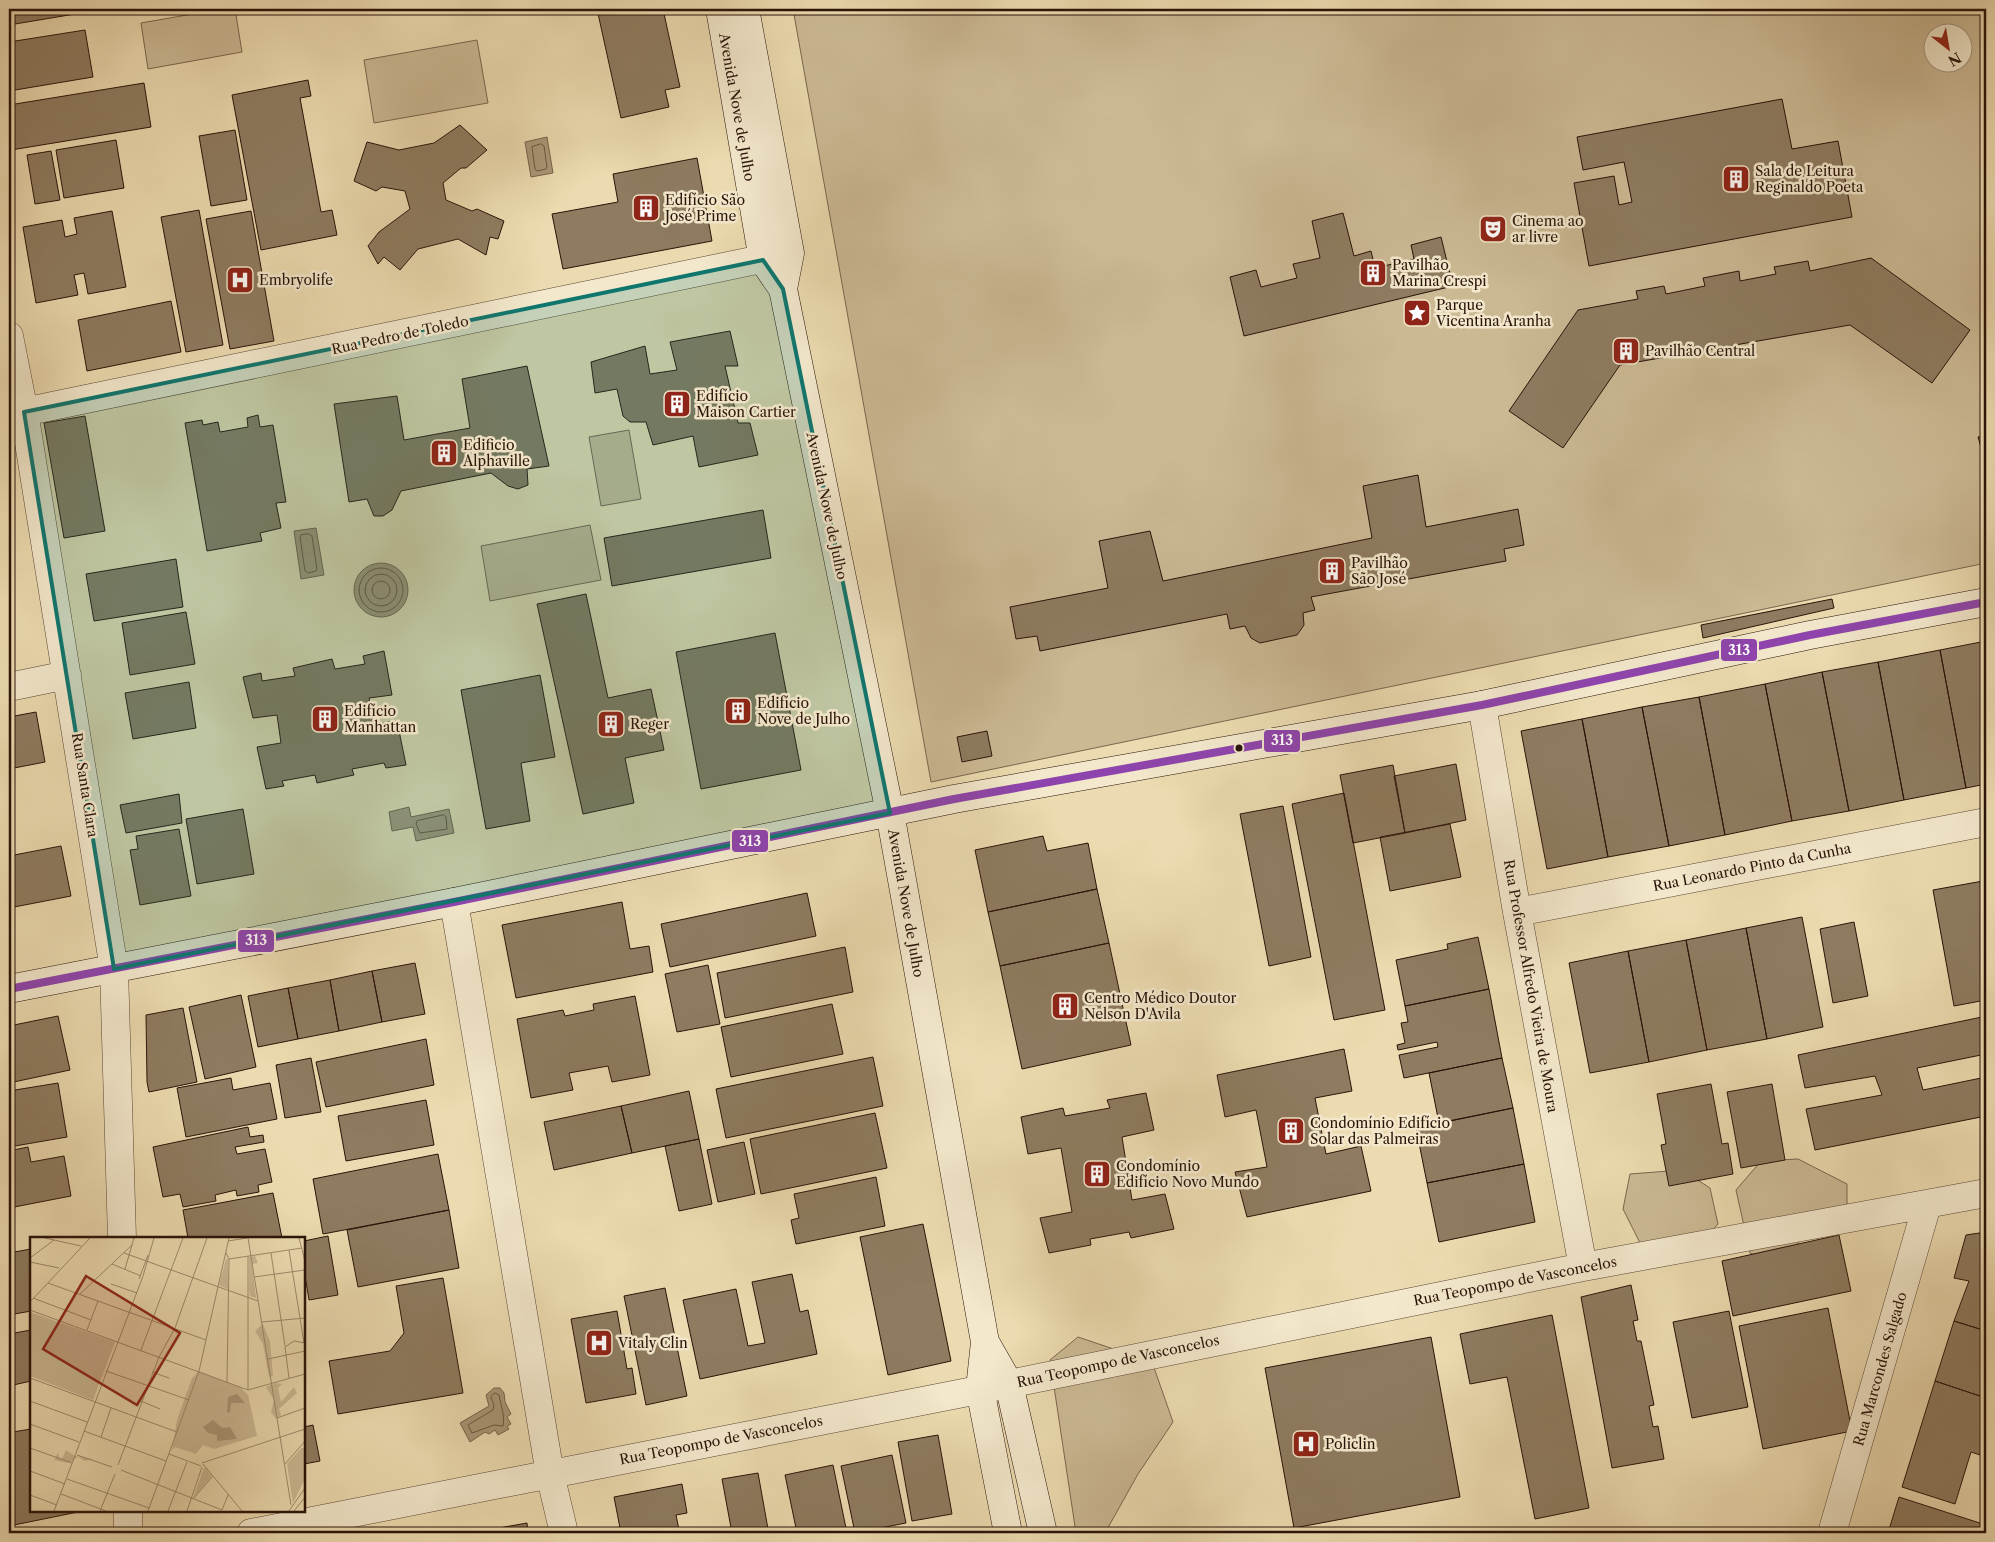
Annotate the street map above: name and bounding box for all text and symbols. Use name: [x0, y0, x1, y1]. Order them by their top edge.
north arrow: [1922, 22, 1972, 72]
street label: Avenida Nove de Julho: [715, 30, 759, 183]
text: N: [1945, 48, 1965, 70]
place label: Sala de Leitura Reginaldo Poeta: [1755, 162, 1864, 196]
building icon: Sala de Leitura Reginaldo Poeta: [1721, 164, 1751, 194]
place label: Edifício São José Prime: [663, 191, 745, 225]
building icon: Edifício São José Prime: [631, 193, 661, 223]
place label: Cinema ao ar livre: [1512, 212, 1584, 246]
theatre icon: Cinema ao ar livre: [1478, 214, 1508, 244]
place label: Pavilhão Marina Crespi: [1392, 256, 1487, 290]
building icon: Pavilhão Marina Crespi: [1358, 258, 1388, 288]
hospital icon: Embryolife: [225, 265, 255, 295]
place label: Embryolife: [259, 271, 333, 289]
place label: Parque Vicentina Aranha: [1435, 296, 1552, 330]
place icon: Parque Vicentina Aranha: [1402, 298, 1432, 328]
street label: Rua Pedro de Toledo: [330, 312, 470, 358]
building icon: Pavilhão Central: [1611, 336, 1641, 366]
place label: Pavilhão Central: [1645, 342, 1755, 360]
place label: Edifício Maison Cartier: [696, 387, 796, 421]
building icon: Edifício Maison Cartier: [662, 389, 692, 419]
street label: Avenida Nove de Julho: [802, 430, 851, 581]
place label: Edificio Alphaville: [462, 436, 530, 470]
building icon: Edificio Alphaville: [429, 438, 459, 468]
place label: Pavilhão São José: [1351, 554, 1408, 588]
building icon: Pavilhão São José: [1317, 556, 1347, 586]
line badge: 313: [1720, 638, 1758, 662]
text: 313: [1728, 641, 1750, 659]
place label: Edifício Nove de Julho: [757, 694, 850, 728]
building icon: Edifício Nove de Julho: [723, 696, 753, 726]
place label: Edifício Manhattan: [344, 702, 417, 736]
building icon: Edifício Manhattan: [310, 704, 340, 734]
building icon: Reger: [596, 709, 626, 739]
place label: Reger: [630, 715, 669, 733]
line badge: 313: [1263, 729, 1301, 753]
street label: Rua Santa Clara: [68, 731, 102, 839]
text: 313: [1271, 731, 1293, 749]
unlabelled marker: [1234, 743, 1244, 753]
street label: Avenida Nove de Julho: [884, 826, 928, 979]
line badge: 313: [731, 829, 769, 853]
text: 313: [739, 832, 761, 850]
street label: Rua Leonardo Pinto da Cunha: [1651, 839, 1853, 895]
street label: Rua Professor Alfredo Vieira de Moura: [1500, 858, 1562, 1114]
line badge: 313: [237, 929, 275, 953]
text: 313: [245, 931, 267, 949]
place label: Centro Médico Doutor Nelson D'Avila: [1084, 989, 1237, 1023]
building icon: Centro Médico Doutor Nelson D'Avila: [1050, 991, 1080, 1021]
place label: Condomínio Edifício Solar das Palmeiras: [1310, 1114, 1450, 1148]
building icon: Condomínio Edifício Solar das Palmeiras: [1276, 1116, 1306, 1146]
place label: Condomínio Edifício Novo Mundo: [1116, 1157, 1259, 1191]
building icon: Condomínio Edifício Novo Mundo: [1082, 1159, 1112, 1189]
inset map: [30, 1237, 305, 1512]
street label: Rua Teopompo de Vasconcelos: [1412, 1252, 1618, 1310]
street label: Rua Marcondes Salgado: [1849, 1290, 1911, 1448]
hospital icon: Vitaly Clin: [584, 1328, 614, 1358]
street label: Rua Teopompo de Vasconcelos: [1015, 1331, 1221, 1391]
place label: Vitaly Clin: [617, 1334, 688, 1352]
street label: Rua Teopompo de Vasconcelos: [618, 1411, 824, 1469]
hospital icon: Policlin: [1291, 1429, 1321, 1459]
place label: Policlin: [1325, 1435, 1376, 1453]

